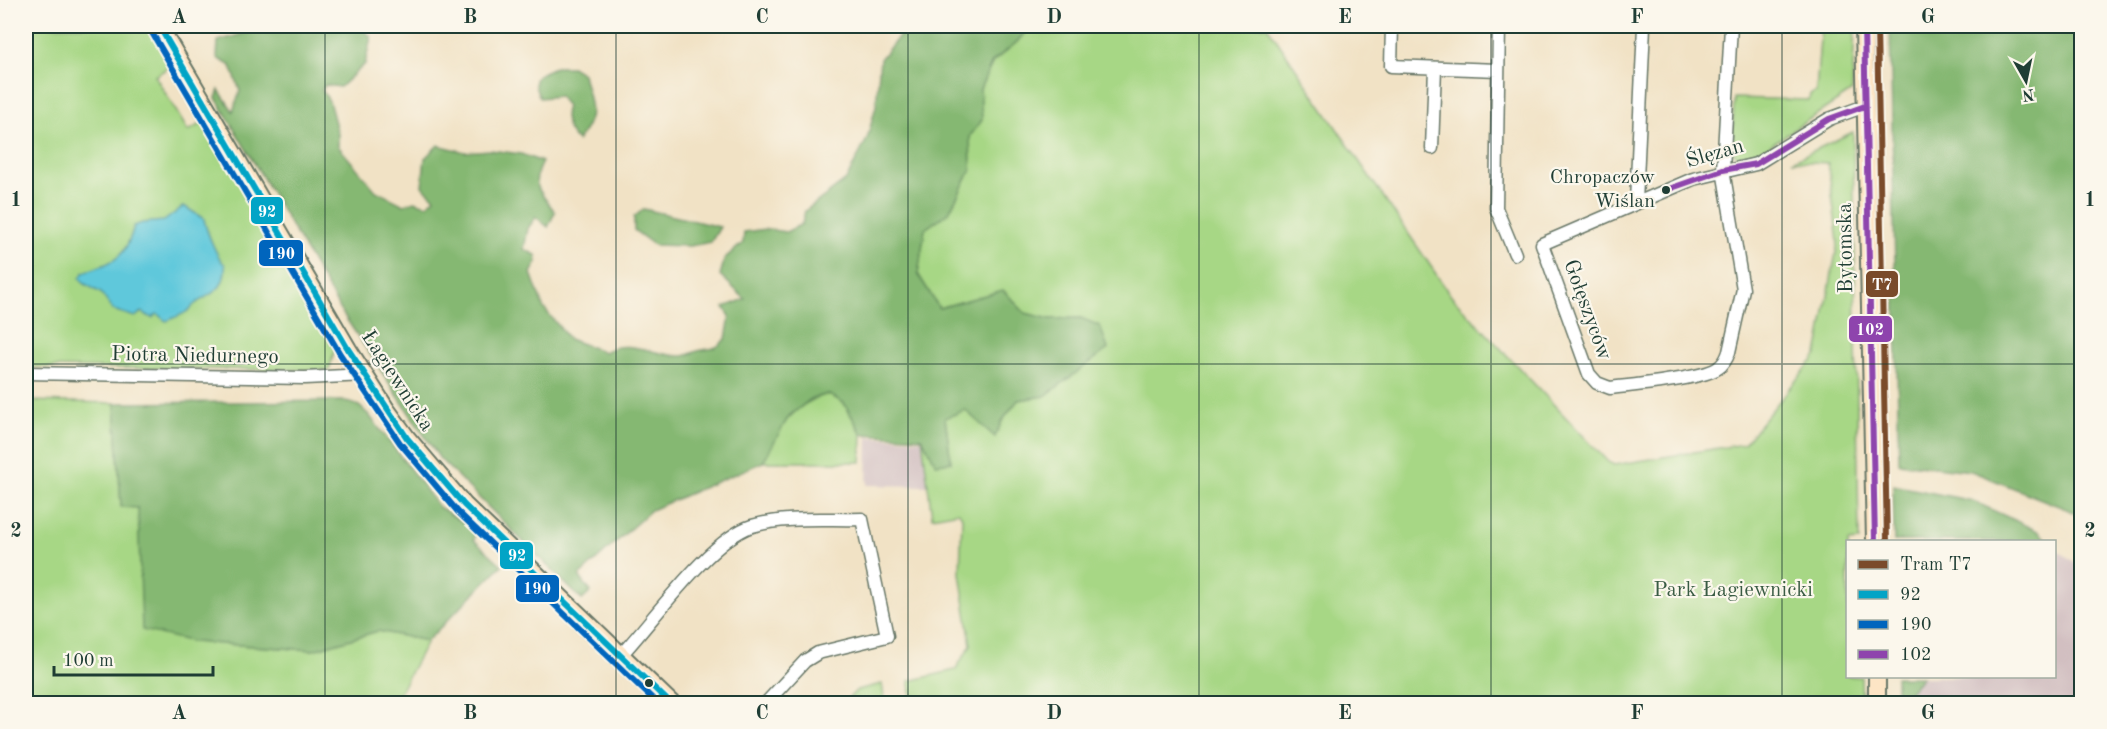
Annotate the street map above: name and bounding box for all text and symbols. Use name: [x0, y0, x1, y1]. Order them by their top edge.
text: A: [171, 8, 187, 28]
text: B: [463, 8, 477, 28]
text: C: [755, 8, 769, 28]
text: D: [1046, 8, 1062, 28]
text: E: [1338, 8, 1352, 28]
text: F: [1630, 8, 1644, 28]
text: G: [1921, 8, 1935, 28]
north arrow: [1996, 51, 2056, 111]
text: N: [2020, 85, 2035, 103]
street label: Ślęzan: [1682, 131, 1746, 172]
place label: Chropaczów Wiślan: [1550, 168, 1655, 212]
marker: Chropaczów Wiślan: [1660, 184, 1672, 196]
text: 1: [10, 191, 22, 211]
text: 1: [2084, 191, 2096, 211]
line badge: 92: [250, 196, 284, 225]
street label: Bytomska: [1835, 203, 1857, 293]
text: 92: [258, 205, 276, 221]
line badge: 190: [258, 239, 304, 267]
text: 190: [267, 247, 295, 263]
street label: Gołęszyców: [1559, 257, 1615, 363]
line badge: T7: [1865, 270, 1899, 298]
text: T7: [1872, 278, 1892, 294]
line badge: 102: [1848, 315, 1893, 343]
text: 102: [1856, 323, 1884, 339]
street label: Łagiewnicka: [357, 327, 437, 435]
street label: Piotra Niedurnego: [111, 344, 279, 368]
text: 2: [10, 522, 22, 542]
text: 2: [2084, 522, 2096, 542]
legend: [1846, 540, 2056, 678]
line badge: 92: [499, 541, 534, 570]
text: 92: [508, 549, 526, 565]
text: Tram T7: [1900, 556, 1972, 574]
line badge: 190: [515, 574, 560, 603]
park label: Park Łagiewnicki: [1653, 580, 1813, 601]
text: 190: [523, 582, 551, 598]
text: 92: [1900, 586, 1921, 604]
text: 190: [1900, 616, 1931, 634]
scale bar: [54, 639, 213, 677]
text: 102: [1900, 646, 1931, 664]
text: 100 m: [63, 652, 114, 670]
unlabelled marker: [643, 677, 655, 689]
text: A: [171, 704, 187, 724]
text: B: [463, 704, 477, 724]
text: C: [755, 704, 769, 724]
text: D: [1046, 704, 1062, 724]
text: E: [1338, 704, 1352, 724]
text: F: [1630, 704, 1644, 724]
text: G: [1921, 704, 1935, 724]

